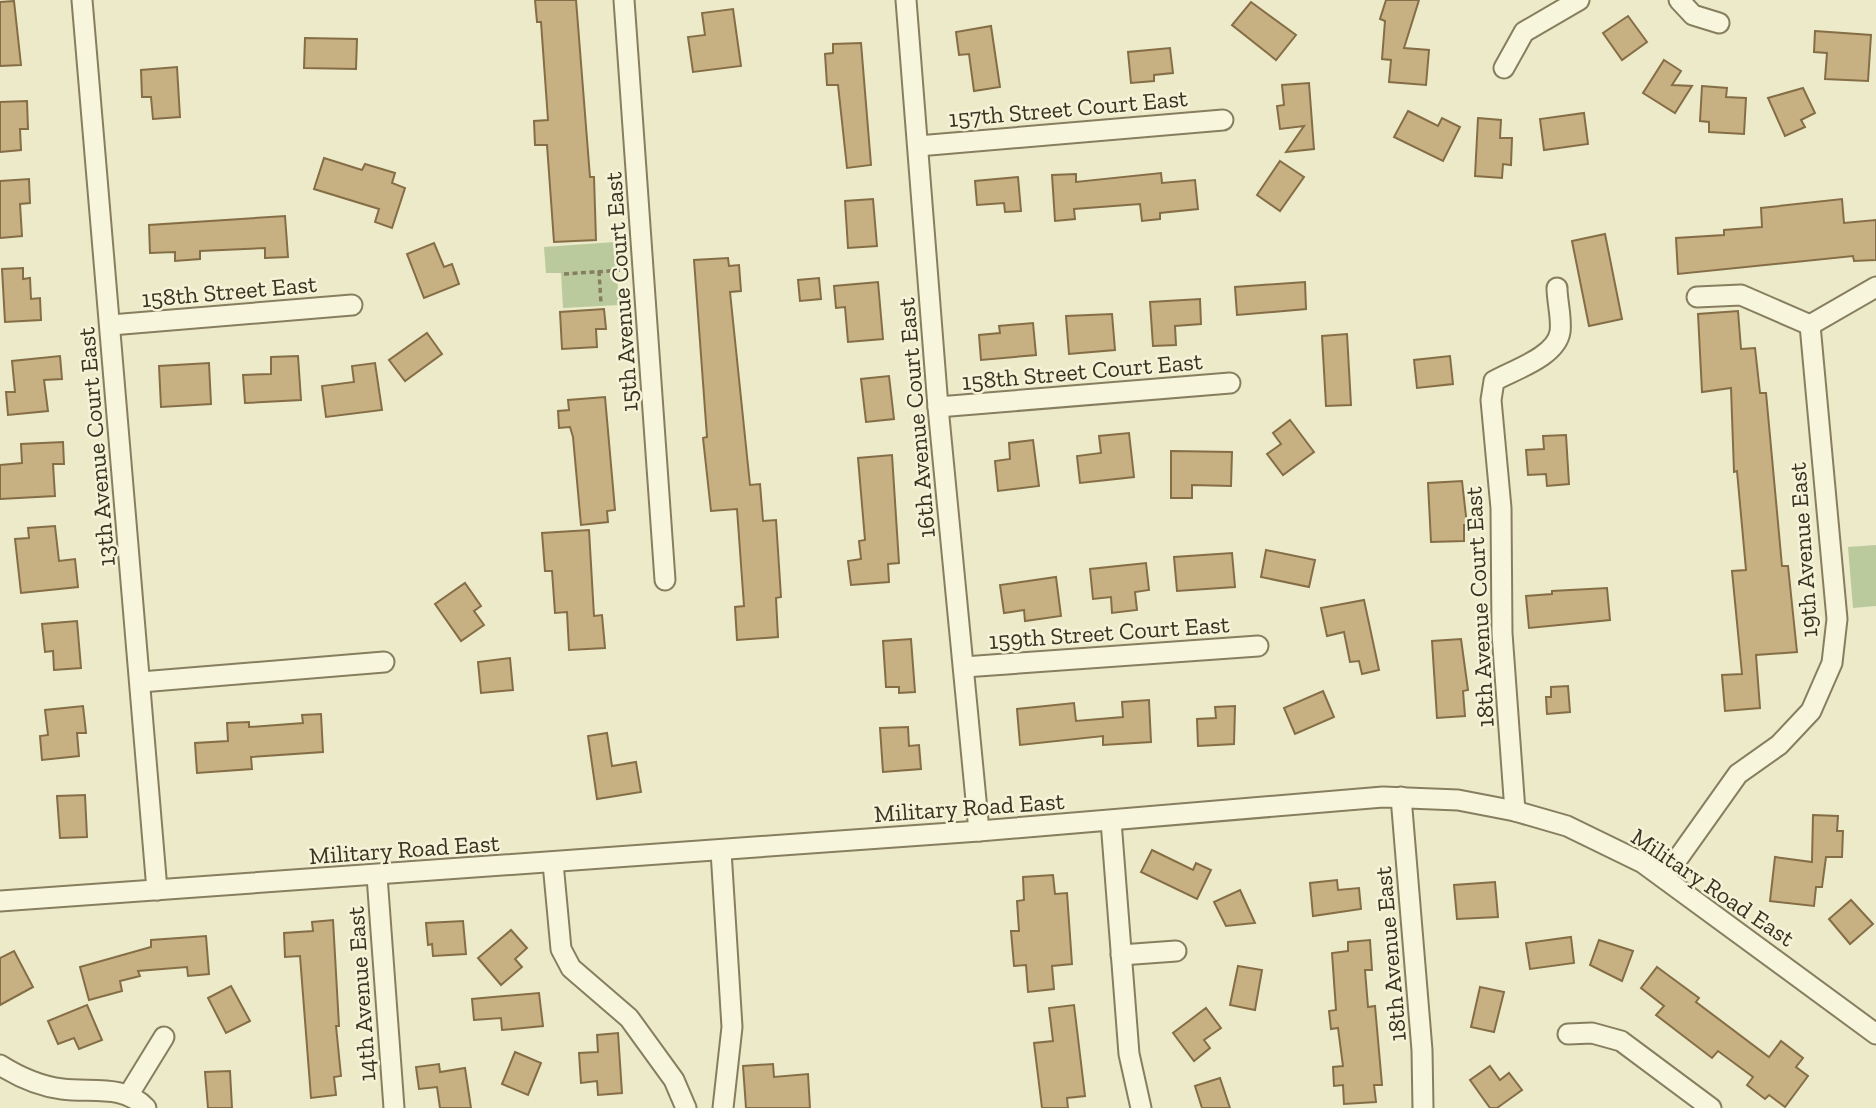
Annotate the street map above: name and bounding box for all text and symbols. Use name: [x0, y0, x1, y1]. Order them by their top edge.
street label: 157th Street Court East: [947, 83, 1189, 133]
street label: 15th Avenue Court East: [598, 171, 644, 413]
street label: 158th Street East: [140, 269, 318, 313]
street label: 16th Avenue Court East: [891, 297, 941, 539]
street label: 13th Avenue Court East: [71, 326, 121, 568]
street label: 158th Street Court East: [960, 346, 1204, 396]
street label: 19th Avenue East: [1782, 461, 1824, 639]
street label: 18th Avenue Court East: [1458, 486, 1500, 728]
street label: 159th Street Court East: [988, 609, 1230, 655]
street label: Military Road East: [873, 786, 1065, 828]
street label: Military Road East: [1626, 822, 1800, 952]
street label: Military Road East: [308, 828, 500, 870]
street label: 18th Avenue East: [1368, 865, 1412, 1043]
street label: 14th Avenue East: [340, 905, 382, 1083]

